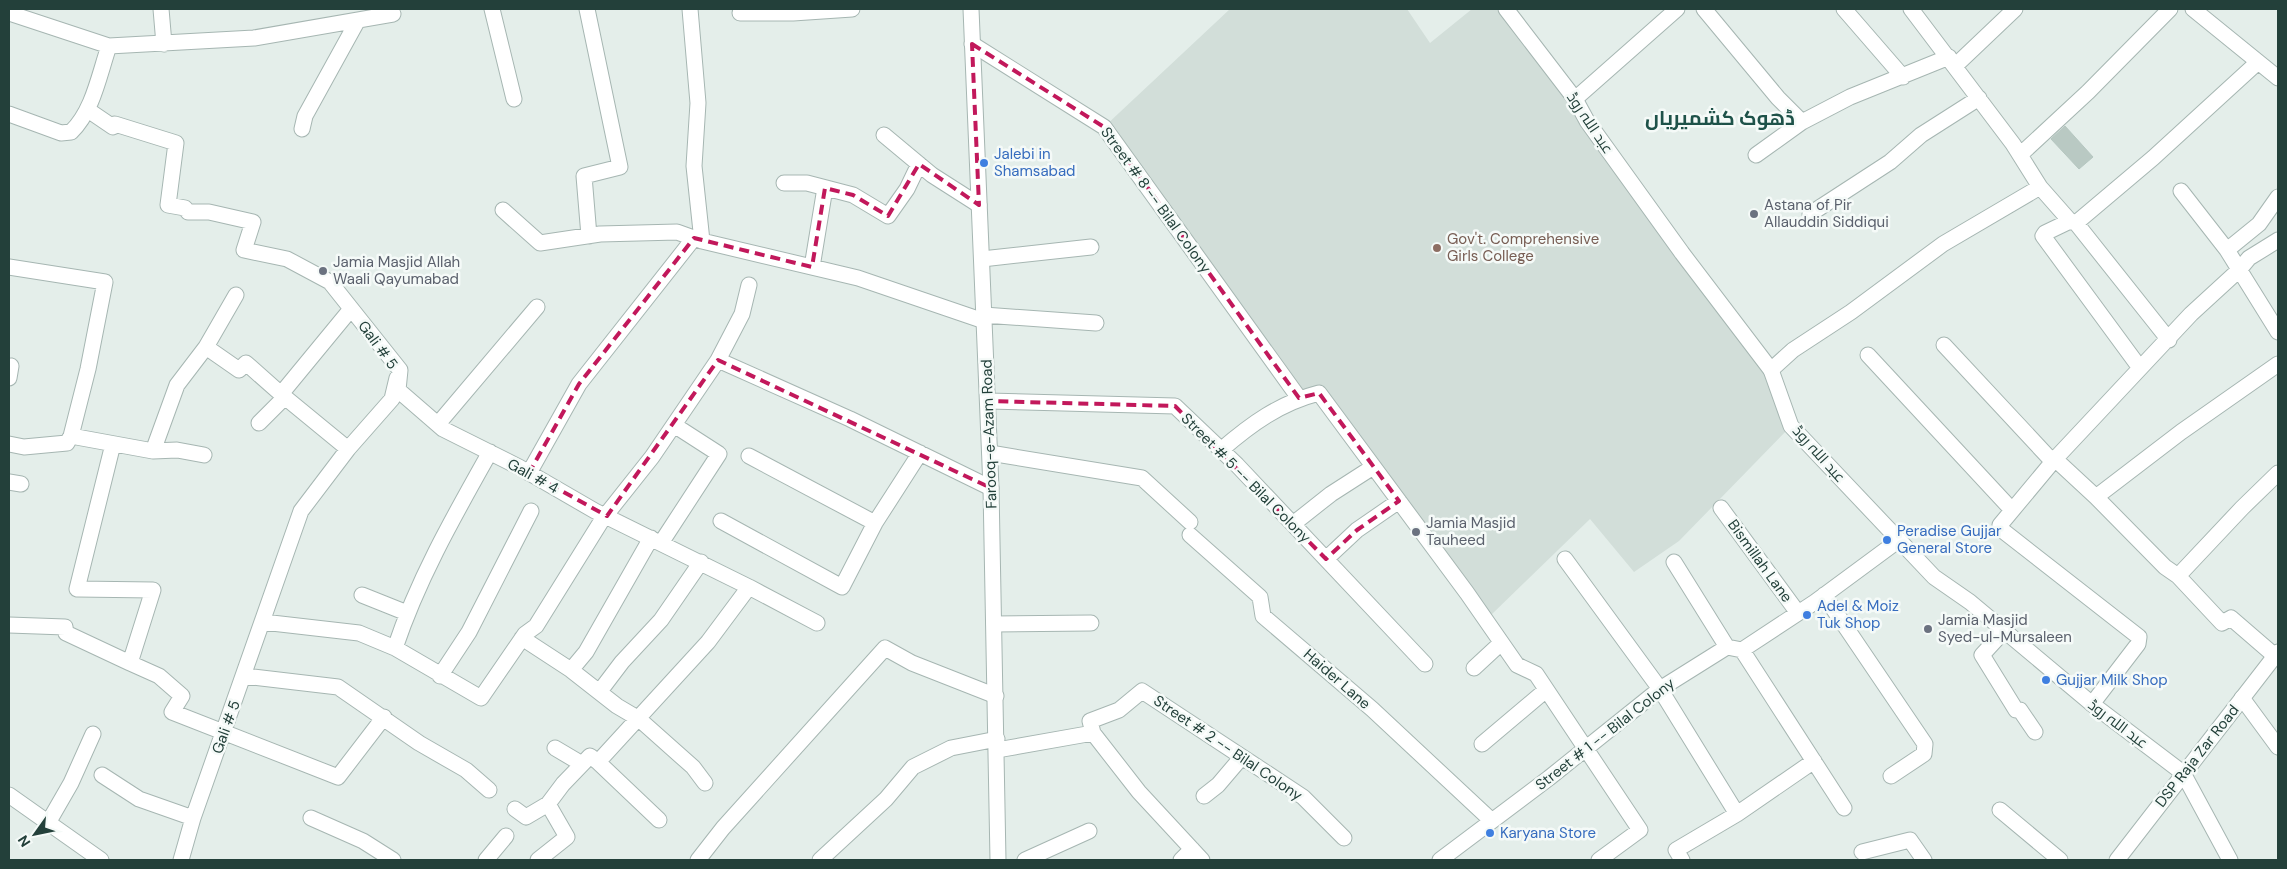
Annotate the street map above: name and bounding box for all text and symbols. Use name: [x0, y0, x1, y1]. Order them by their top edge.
street label: عبد اللہ روڈ: [1562, 88, 1618, 158]
district label: ڈھوک کشمیریاں: [1645, 105, 1795, 131]
street label: Street # 8 -- Bilal Colony: [1096, 123, 1216, 278]
place label: Jalebi in Shamsabad: [994, 144, 1076, 181]
marker: Jalebi in Shamsabad: [978, 157, 990, 169]
place label: Astana of Pir Allauddin Siddiqui: [1764, 195, 1889, 232]
marker: Astana of Pir Allauddin Siddiqui: [1748, 208, 1760, 220]
place label: Gov't. Comprehensive Girls College: [1447, 229, 1599, 266]
marker: Gov't. Comprehensive Girls College: [1431, 242, 1443, 254]
place label: Jamia Masjid Allah Waali Qayumabad: [333, 252, 460, 289]
marker: Jamia Masjid Allah Waali Qayumabad: [317, 265, 329, 277]
street label: Gali # 5: [354, 317, 402, 373]
street label: Farooq-e-Azam Road: [976, 359, 1002, 509]
street label: Street # 5 -- Bilal Colony: [1177, 409, 1316, 548]
street label: عبد اللہ روڈ: [1788, 421, 1850, 487]
street label: Gali # 4: [504, 454, 562, 498]
place label: Jamia Masjid Tauheed: [1426, 513, 1516, 550]
street label: Bismillah Lane: [1723, 516, 1797, 606]
place label: Peradise Gujjar General Store: [1897, 521, 2002, 558]
marker: Jamia Masjid Tauheed: [1410, 526, 1422, 538]
marker: Peradise Gujjar General Store: [1881, 534, 1893, 546]
place label: Adel & Moiz Tuk Shop: [1817, 596, 1899, 633]
marker: Adel & Moiz Tuk Shop: [1801, 609, 1813, 621]
place label: Jamia Masjid Syed-ul-Mursaleen: [1938, 610, 2072, 647]
marker: Jamia Masjid Syed-ul-Mursaleen: [1922, 623, 1934, 635]
street label: Haider Lane: [1299, 644, 1375, 714]
place label: Gujjar Milk Shop: [2056, 670, 2168, 690]
street label: Street # 1 -- Bilal Colony: [1531, 673, 1679, 795]
marker: Gujjar Milk Shop: [2040, 674, 2052, 686]
street label: Street # 2 -- Bilal Colony: [1150, 691, 1307, 806]
street label: عبد اللہ روڈ: [2084, 695, 2152, 753]
street label: Gali # 5: [207, 697, 245, 757]
street label: DSP Raja Zar Road: [2151, 701, 2243, 811]
north arrow: [10, 809, 60, 859]
place label: Karyana Store: [1500, 823, 1596, 843]
marker: Karyana Store: [1484, 827, 1496, 839]
text: N: [14, 832, 34, 850]

